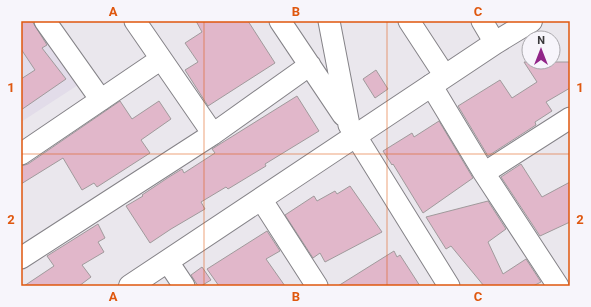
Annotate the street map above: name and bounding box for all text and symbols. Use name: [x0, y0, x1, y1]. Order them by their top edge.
text: A: [109, 4, 118, 19]
text: B: [292, 4, 300, 19]
text: C: [474, 4, 483, 19]
north arrow: [521, 30, 561, 70]
text: N: [537, 34, 545, 47]
text: 1: [7, 80, 15, 95]
text: 1: [576, 80, 584, 95]
text: 2: [7, 212, 15, 227]
text: 2: [576, 212, 584, 227]
text: A: [109, 289, 118, 304]
text: B: [292, 289, 300, 304]
text: C: [474, 289, 483, 304]

